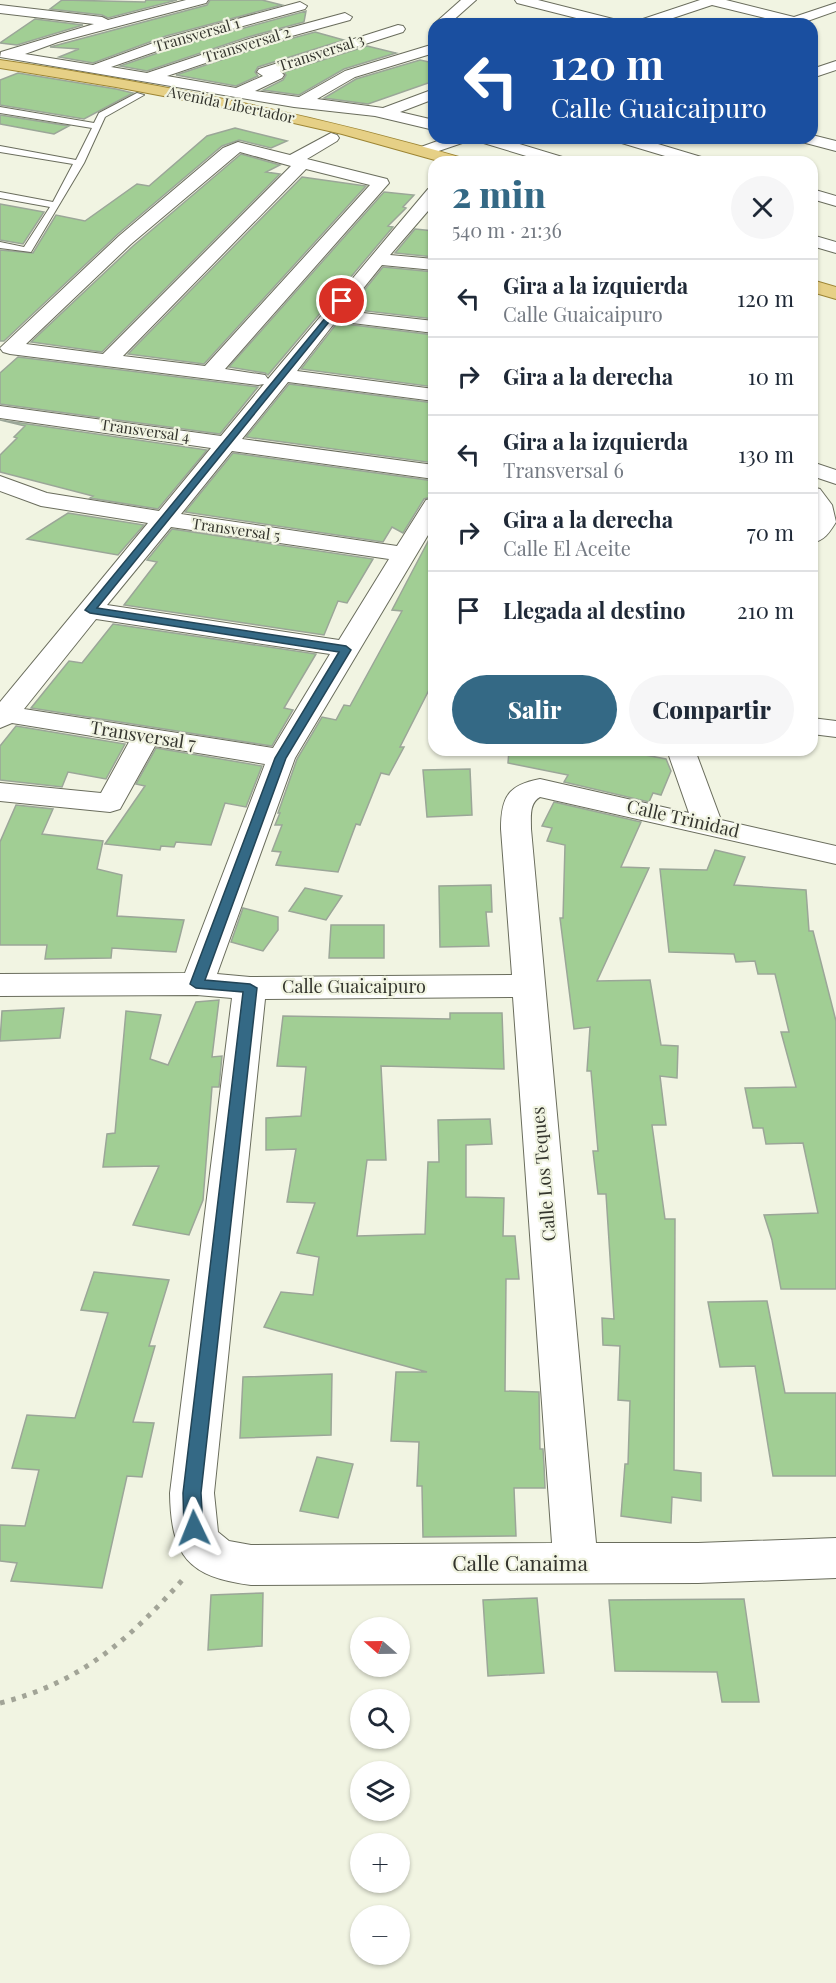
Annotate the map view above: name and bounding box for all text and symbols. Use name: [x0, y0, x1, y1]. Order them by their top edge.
street label: Transversal 1: [152, 12, 242, 56]
street label: Transversal 2: [201, 21, 293, 67]
street label: Transversal 3: [275, 29, 367, 75]
text: 120 m: [551, 35, 664, 91]
icon: left: [452, 42, 530, 120]
street label: Avenida Libertador: [165, 81, 297, 127]
text: Calle Guaicaipuro: [551, 89, 767, 125]
text: 2 min: [452, 169, 546, 217]
button: close: [731, 176, 794, 239]
text: 540 m · 21:36: [452, 216, 562, 243]
text: Gira a la izquierda: [503, 270, 688, 300]
pin: [316, 275, 367, 326]
icon: left: [452, 282, 485, 315]
text: 120 m: [737, 283, 794, 313]
icon: arrive: [325, 284, 358, 317]
text: Calle Guaicaipuro: [503, 300, 663, 327]
icon: right: [452, 360, 485, 393]
text: Gira a la derecha: [503, 361, 673, 391]
text: 10 m: [748, 361, 794, 391]
street label: Transversal 4: [99, 414, 191, 446]
text: Gira a la izquierda: [503, 426, 688, 456]
icon: left: [452, 438, 485, 471]
text: 130 m: [738, 439, 794, 469]
text: Transversal 6: [503, 456, 624, 483]
text: Gira a la derecha: [503, 504, 673, 534]
street label: Transversal 5: [191, 513, 282, 545]
icon: right: [452, 516, 485, 549]
text: 70 m: [747, 517, 794, 547]
text: Calle El Aceite: [503, 534, 631, 561]
icon: arrive: [452, 594, 485, 627]
text: Llegada al destino: [503, 595, 685, 625]
text: 210 m: [737, 595, 794, 625]
button: Salir: [452, 675, 617, 744]
button: Compartir: [629, 675, 794, 744]
street label: Transversal 7: [89, 715, 198, 755]
street label: Calle Trinidad: [625, 793, 742, 843]
street label: Calle Guaicaipuro: [282, 974, 426, 998]
street label: Calle Los Teques: [525, 1106, 561, 1242]
position arrow: [162, 1496, 226, 1560]
street label: Calle Canaima: [452, 1548, 588, 1576]
north arrow: [350, 1617, 410, 1677]
map controls: [350, 1617, 410, 1965]
button: search: [350, 1689, 410, 1749]
button: layers: [350, 1761, 410, 1821]
button: +: [350, 1833, 410, 1893]
button: −: [350, 1905, 410, 1965]

